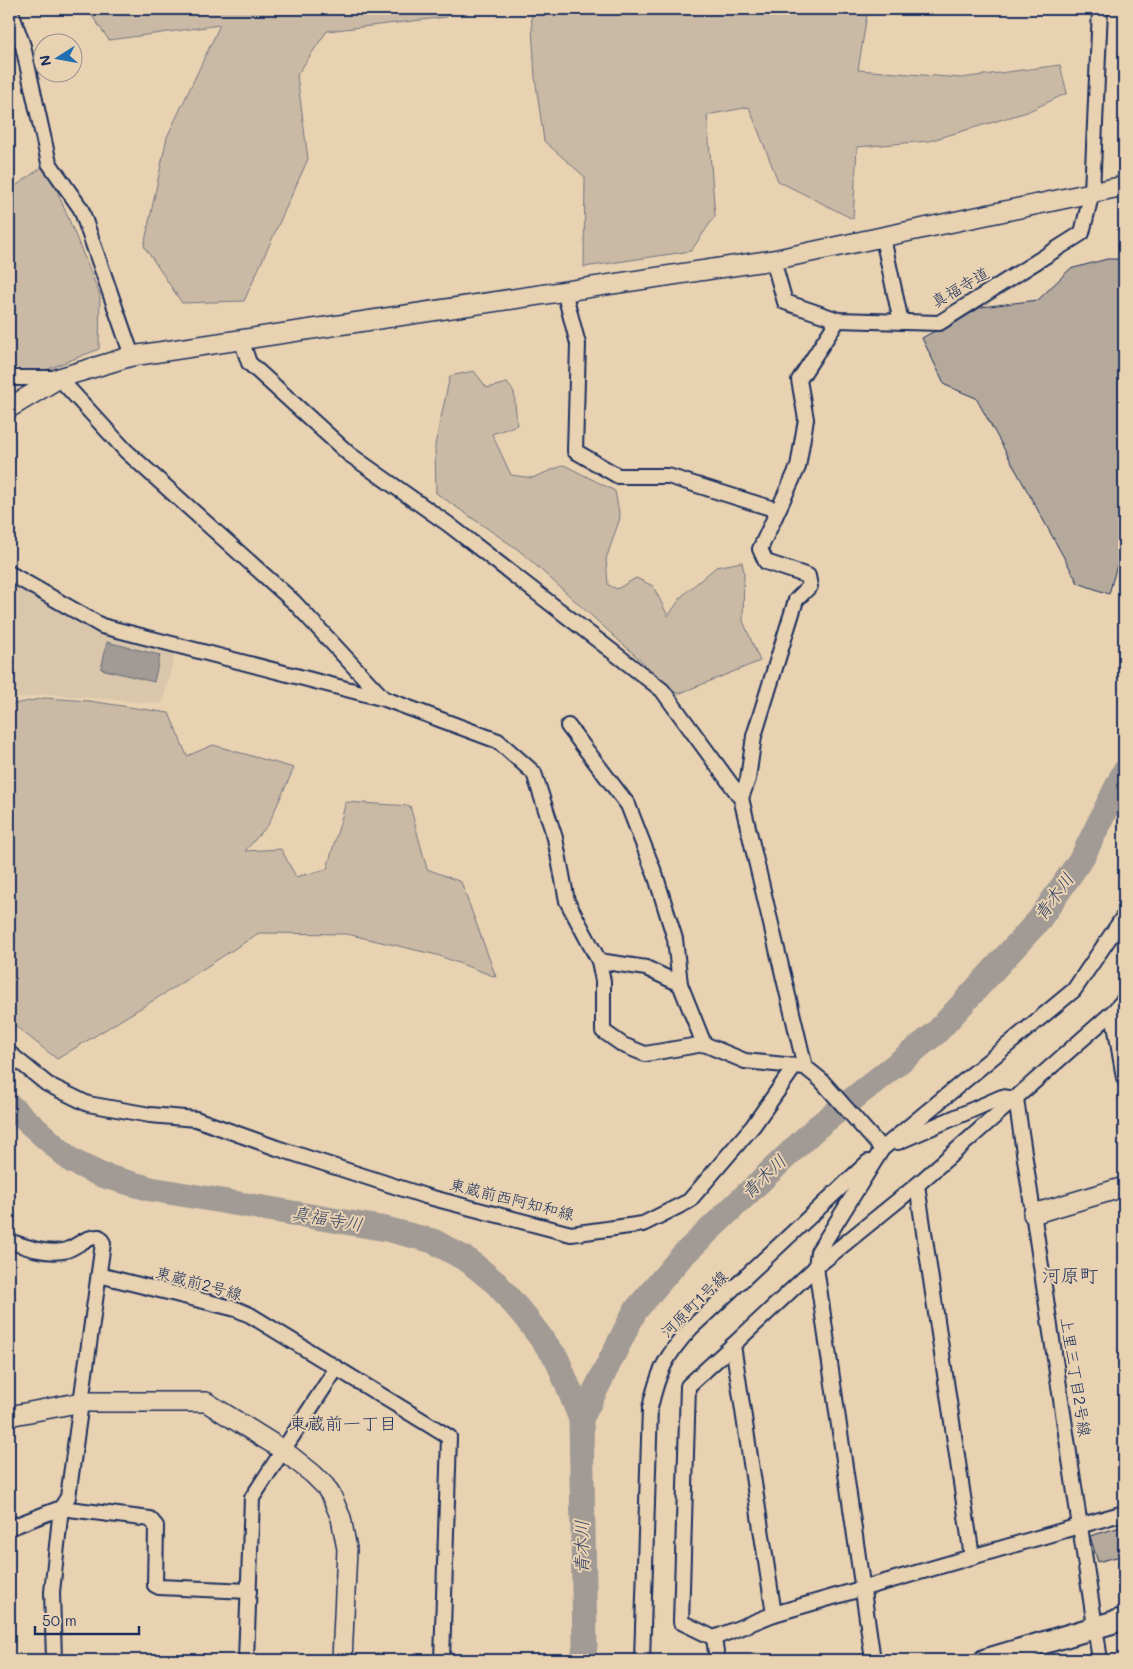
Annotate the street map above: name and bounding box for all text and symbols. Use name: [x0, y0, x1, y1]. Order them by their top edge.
north arrow: [32, 32, 82, 82]
text: N: [34, 54, 55, 68]
street label: 真福寺道: [927, 261, 993, 312]
water label: 青木川: [1028, 868, 1079, 925]
water label: 青木川: [736, 1149, 791, 1204]
street label: 東蔵前西阿知和線: [447, 1173, 577, 1224]
water label: 真福寺川: [290, 1200, 365, 1236]
street label: 東蔵前2号線: [153, 1261, 245, 1304]
district label: 河原町: [1041, 1262, 1099, 1287]
street label: 河原町1号線: [655, 1265, 732, 1342]
street label: 上里三丁目2号線: [1057, 1316, 1096, 1438]
district label: 東蔵前一丁目: [289, 1411, 397, 1435]
water label: 青木川: [569, 1520, 593, 1574]
scale bar: [35, 1604, 139, 1636]
text: 50 m: [42, 1610, 77, 1630]

